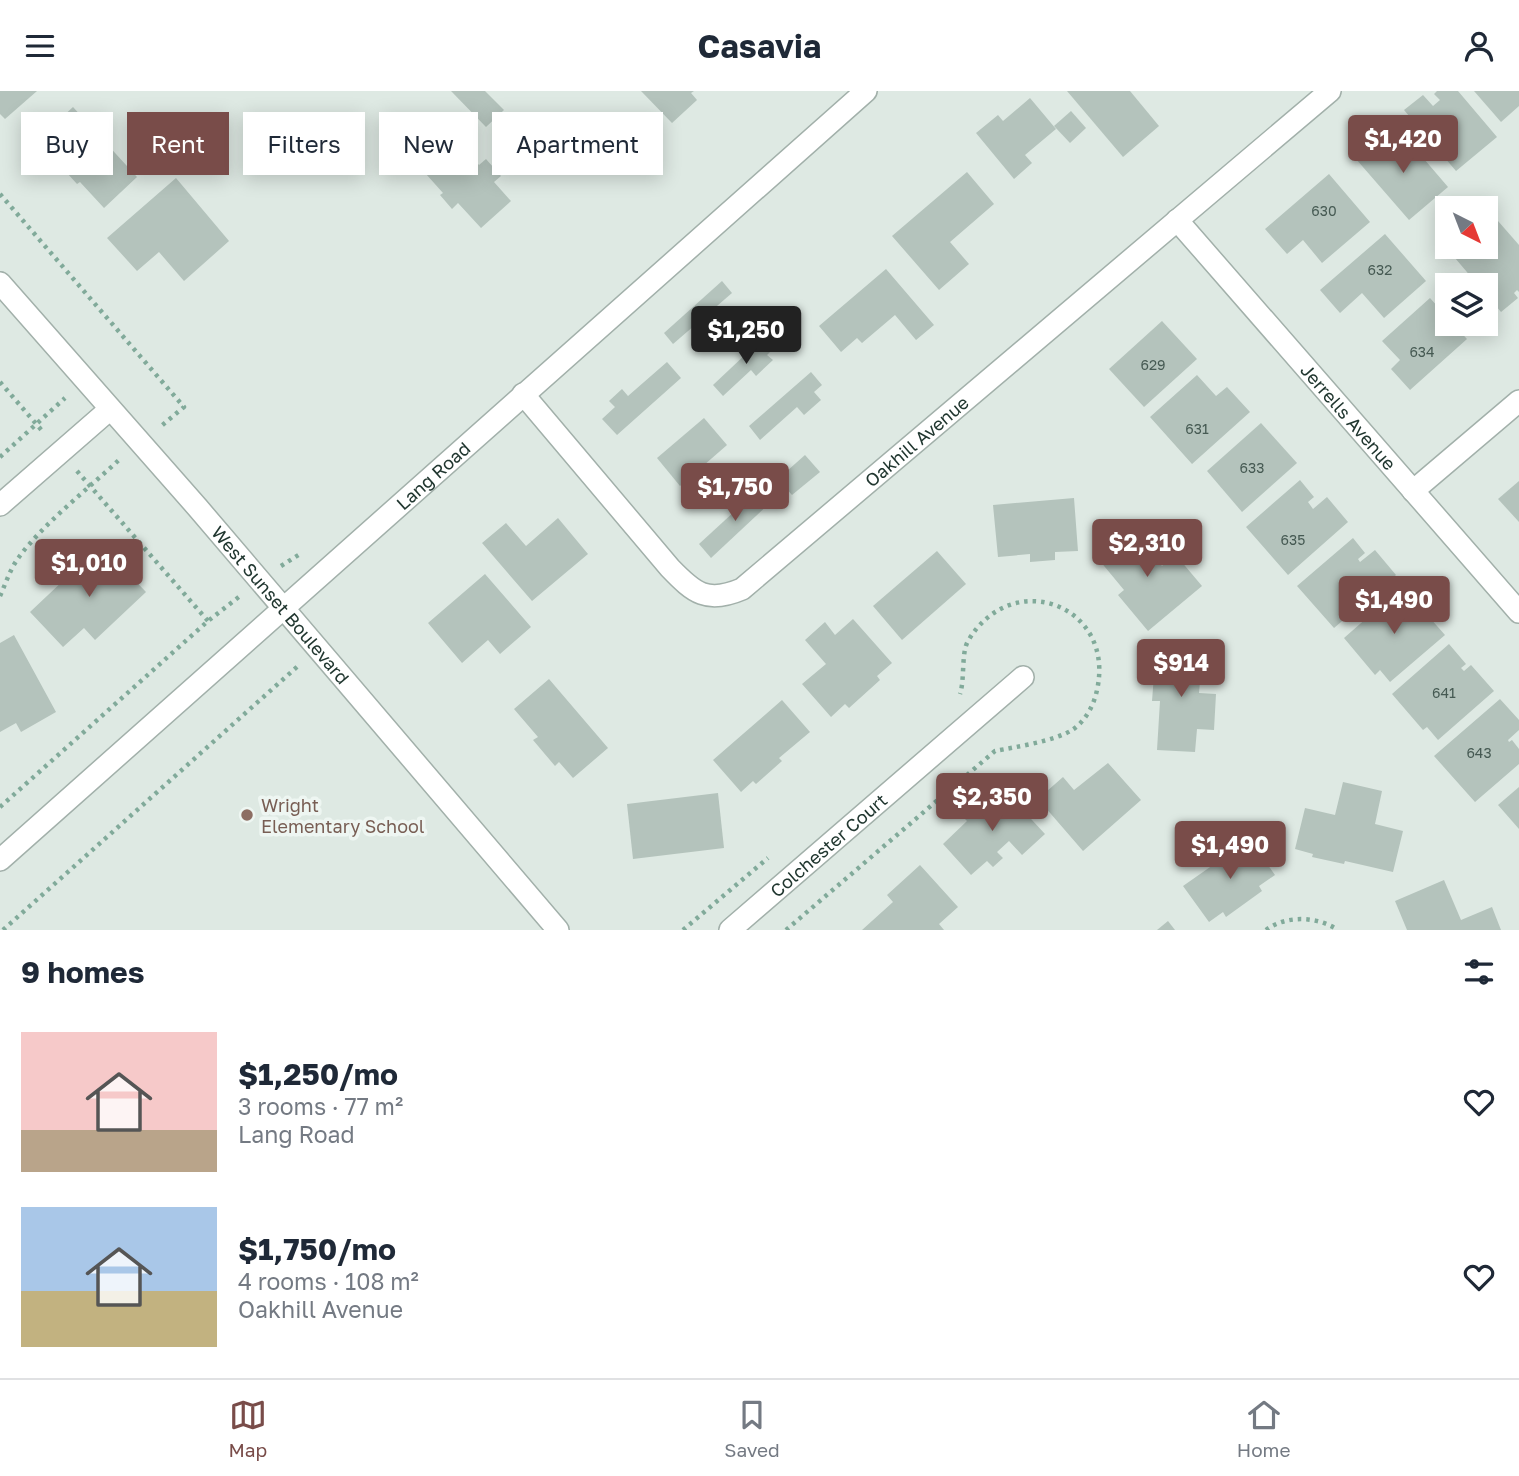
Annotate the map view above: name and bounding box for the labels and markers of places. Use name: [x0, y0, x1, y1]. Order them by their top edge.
pin: $1,420: [1346, 115, 1460, 175]
pin: $1,250: [689, 307, 803, 366]
pin: $1,750: [678, 463, 792, 523]
pin: $2,310: [1090, 519, 1204, 579]
pin: $1,010: [32, 539, 146, 599]
pin: $1,490: [1337, 577, 1451, 636]
pin: $914: [1140, 639, 1222, 699]
pin: $2,350: [935, 773, 1049, 833]
place label: Wright Elementary School: [261, 794, 425, 837]
marker: Wright Elementary School: [239, 807, 255, 823]
pin: $1,490: [1173, 821, 1287, 881]

